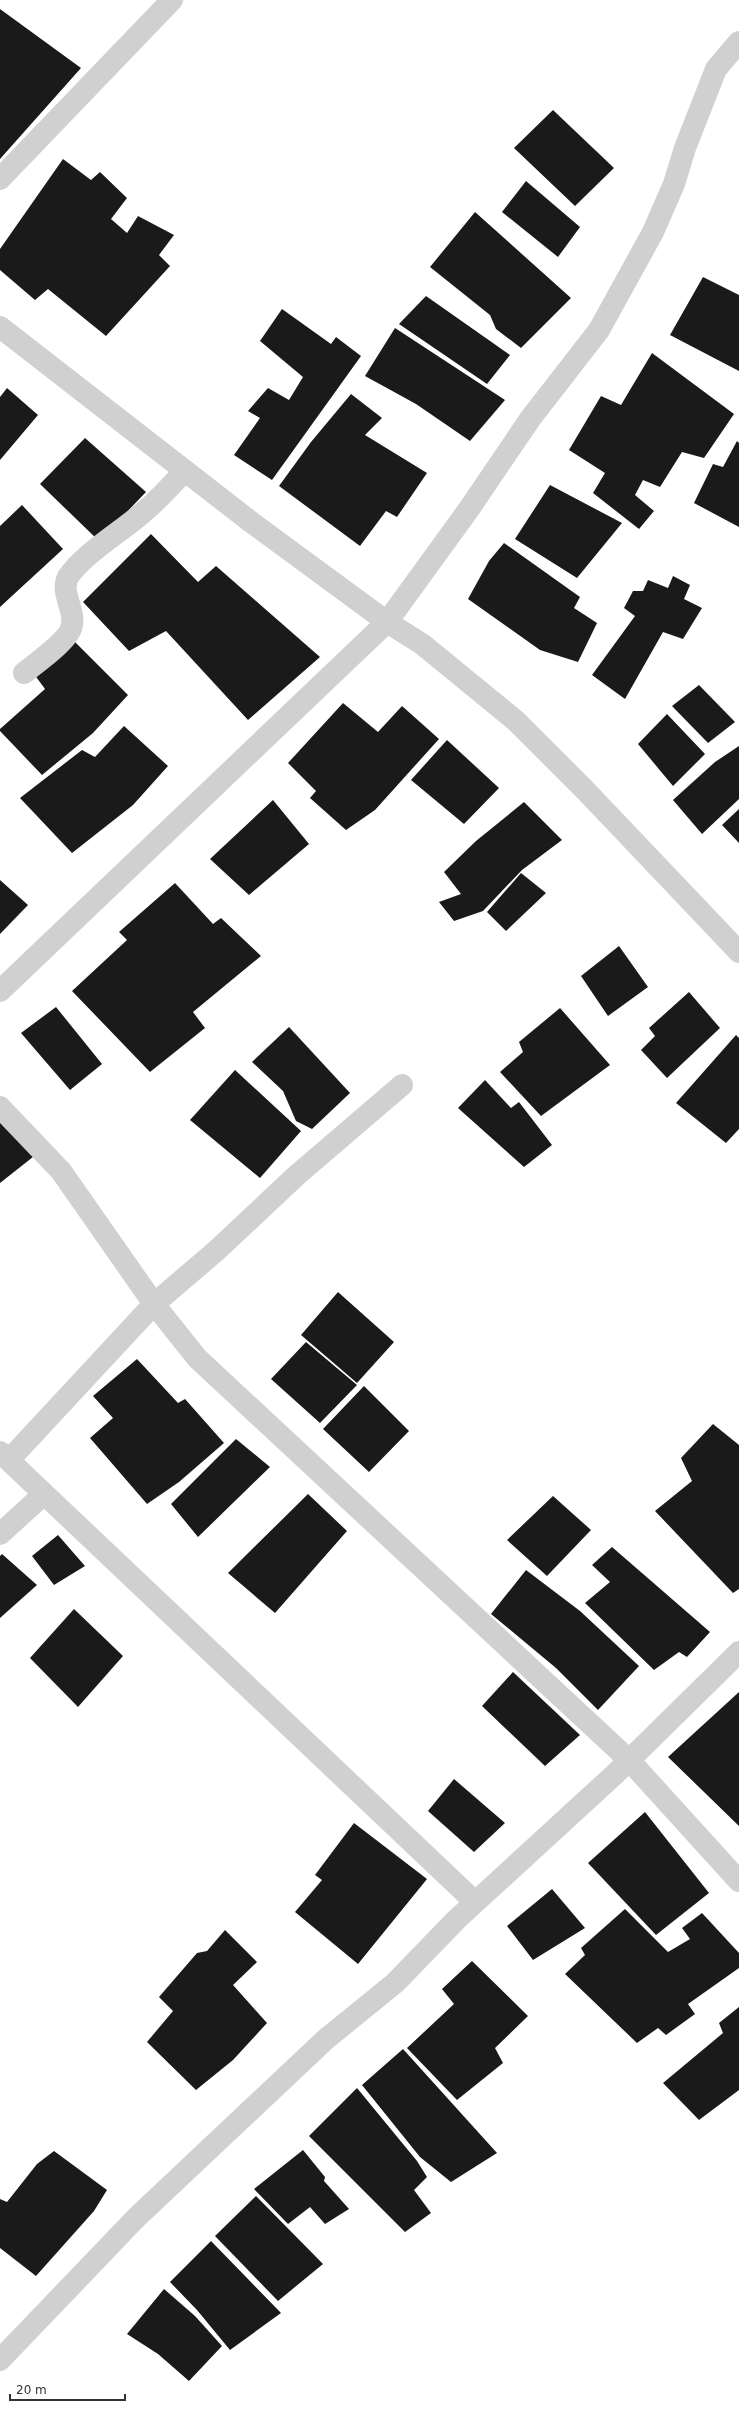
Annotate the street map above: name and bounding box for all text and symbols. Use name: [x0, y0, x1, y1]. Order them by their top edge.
scale bar: [10, 2376, 125, 2402]
text: 20 m: [16, 2383, 47, 2397]

